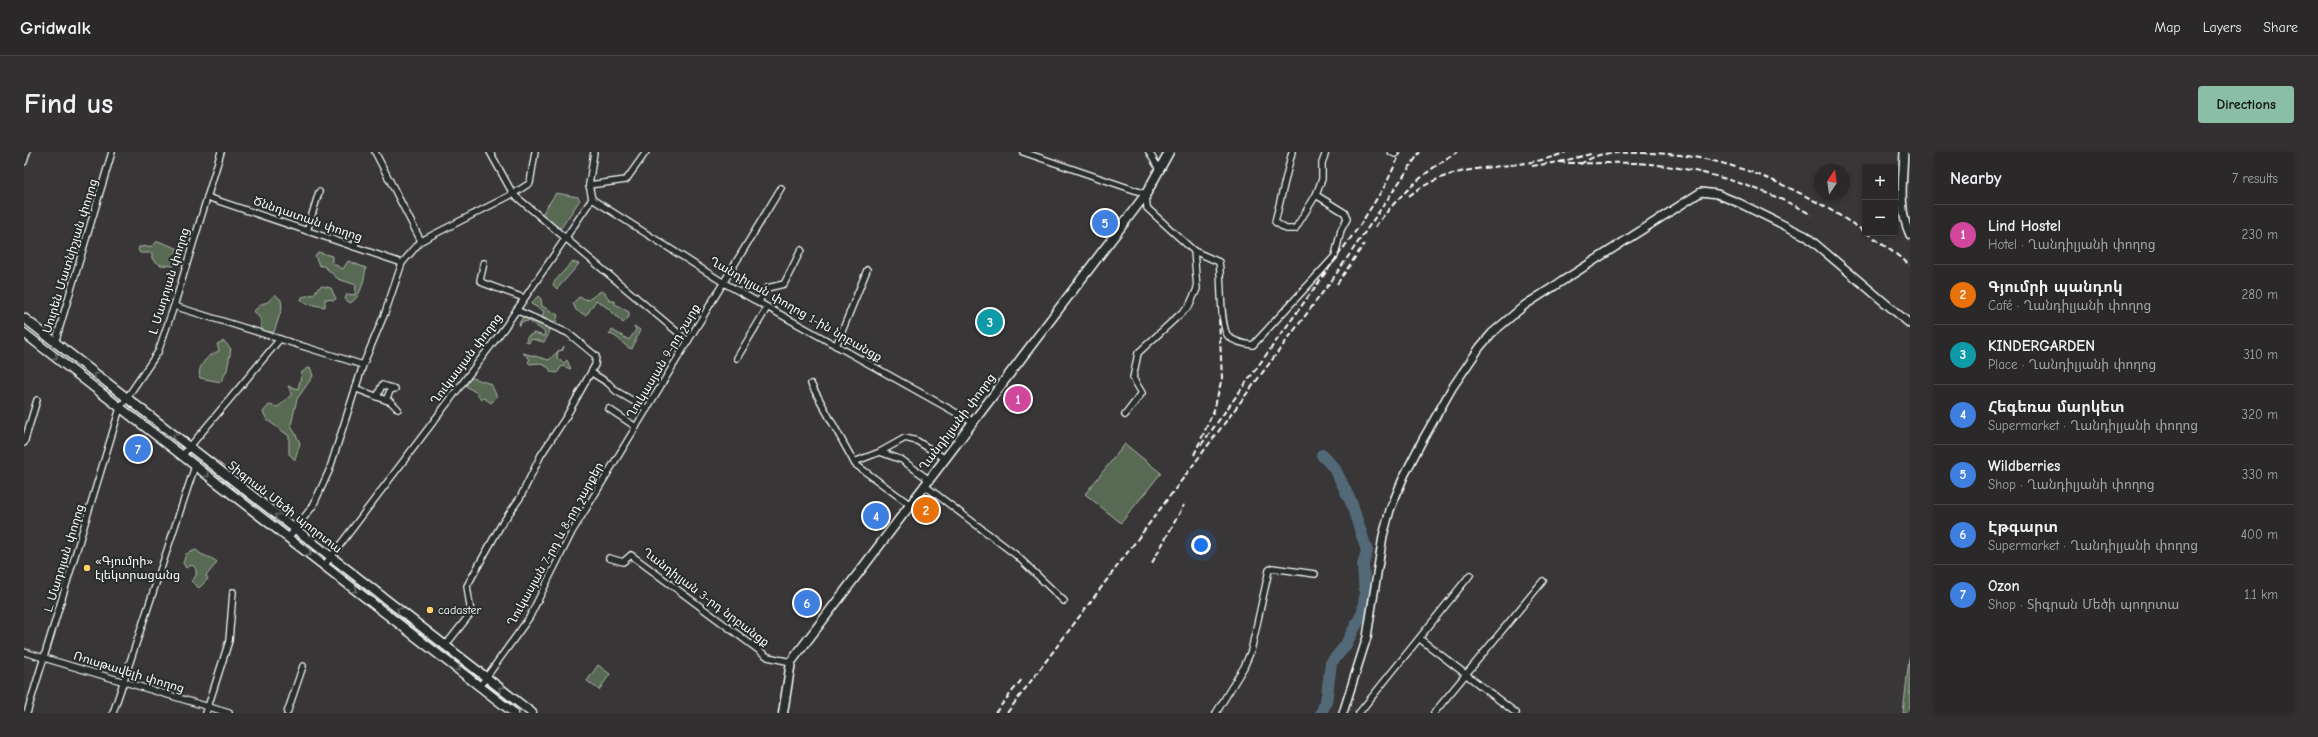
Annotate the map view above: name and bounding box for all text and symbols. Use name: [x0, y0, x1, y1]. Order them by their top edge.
text: Gridwalk: [20, 17, 91, 39]
text: Map: [2154, 19, 2181, 36]
text: Layers: [2203, 19, 2241, 36]
text: Share: [2263, 19, 2298, 36]
button: Directions: [2198, 86, 2294, 123]
text: Find us: [24, 88, 113, 120]
north arrow: [1814, 164, 1850, 200]
map controls: [1862, 164, 1898, 236]
button: +: [1862, 164, 1898, 200]
text: Nearby: [1950, 169, 2001, 188]
text: 7 results: [2232, 171, 2278, 186]
street label: Սուրեն Մատնիշյան փողոց: [40, 177, 100, 335]
street label: Ծննդատան փողոց: [252, 194, 364, 244]
button: −: [1862, 200, 1898, 236]
pin: 5: [1092, 208, 1118, 238]
text: Lind Hostel: [1988, 217, 2061, 235]
street label: Լ. Մադոյան փողոց: [146, 226, 192, 336]
text: 1: [1960, 227, 1966, 242]
text: 230 m: [2242, 227, 2278, 242]
text: Hotel · Ղանդիլյանի փողոց: [1988, 237, 2156, 252]
street label: Ղանդիլյան փողոց 1-ին նրբանցք: [707, 254, 885, 364]
text: Գյումրի պանդոկ: [1988, 278, 2123, 296]
text: 2: [1960, 287, 1966, 302]
text: 280 m: [2241, 287, 2278, 302]
text: Café · Ղանդիլյանի փողոց: [1988, 298, 2151, 313]
street label: Ղուկասյան 9-րդ շարք: [623, 301, 703, 421]
pin: 3: [977, 307, 1003, 337]
street label: Ղուկասյան փողոց: [427, 311, 505, 407]
text: KINDERGARDEN: [1988, 337, 2095, 355]
text: 3: [1960, 347, 1966, 362]
text: 310 m: [2243, 347, 2278, 362]
one-way arrow: [50, 352, 57, 359]
text: Place · Ղանդիլյանի փողոց: [1988, 357, 2156, 372]
street label: Ղանդիլյանի փողոց: [916, 371, 998, 473]
one-way arrow: [94, 373, 101, 380]
pin: 1: [1005, 384, 1031, 414]
text: Հեգեռա մարկետ: [1988, 398, 2125, 416]
text: 4: [1960, 407, 1966, 422]
text: 320 m: [2242, 407, 2278, 422]
text: Supermarket · Ղանդիլյանի փողոց: [1988, 418, 2198, 433]
pin: 7: [125, 434, 151, 464]
one-way arrow: [172, 434, 179, 441]
text: Wildberries: [1988, 457, 2060, 475]
street label: Տիգրան Մեծի պողոտա: [225, 458, 345, 556]
street label: Ղուկասյան 7-րդ և 8-րդ շարքեր: [504, 460, 606, 628]
text: 5: [1960, 467, 1966, 482]
text: 330 m: [2242, 467, 2278, 482]
one-way arrow: [202, 470, 209, 477]
text: Shop · Ղանդիլյանի փողոց: [1988, 477, 2155, 492]
pin: 2: [913, 495, 939, 525]
pin: 4: [863, 501, 889, 531]
street label: L. Մադոյան փողոց: [41, 502, 87, 614]
one-way arrow: [275, 514, 282, 521]
text: Էթգարտ: [1988, 518, 2058, 536]
text: 6: [1960, 527, 1966, 542]
text: 400 m: [2241, 527, 2278, 542]
your location: [1191, 535, 1211, 555]
text: Supermarket · Ղանդիլյանի փողոց: [1988, 538, 2198, 553]
street label: Ղանդիլյան 3-րդ նրբանցք: [640, 545, 772, 649]
one-way arrow: [305, 550, 312, 557]
place label: «Գյումրի» էլեկտրացանց: [95, 554, 180, 582]
marker: «Գյումրի» էլեկտրացանց: [82, 563, 92, 573]
text: Ozon: [1988, 577, 2020, 595]
one-way arrow: [350, 585, 357, 592]
text: 7: [1960, 587, 1966, 602]
text: 1.1 km: [2244, 587, 2278, 602]
pin: 6: [794, 588, 820, 618]
text: Shop · Տիգրան Մեծի պողոտա: [1988, 597, 2179, 612]
place label: cadaster: [438, 603, 482, 617]
marker: cadaster: [425, 605, 435, 615]
one-way arrow: [396, 607, 403, 614]
street label: Ռուսթավելի փողոց: [72, 648, 186, 696]
one-way arrow: [453, 664, 460, 671]
one-way arrow: [499, 687, 506, 694]

